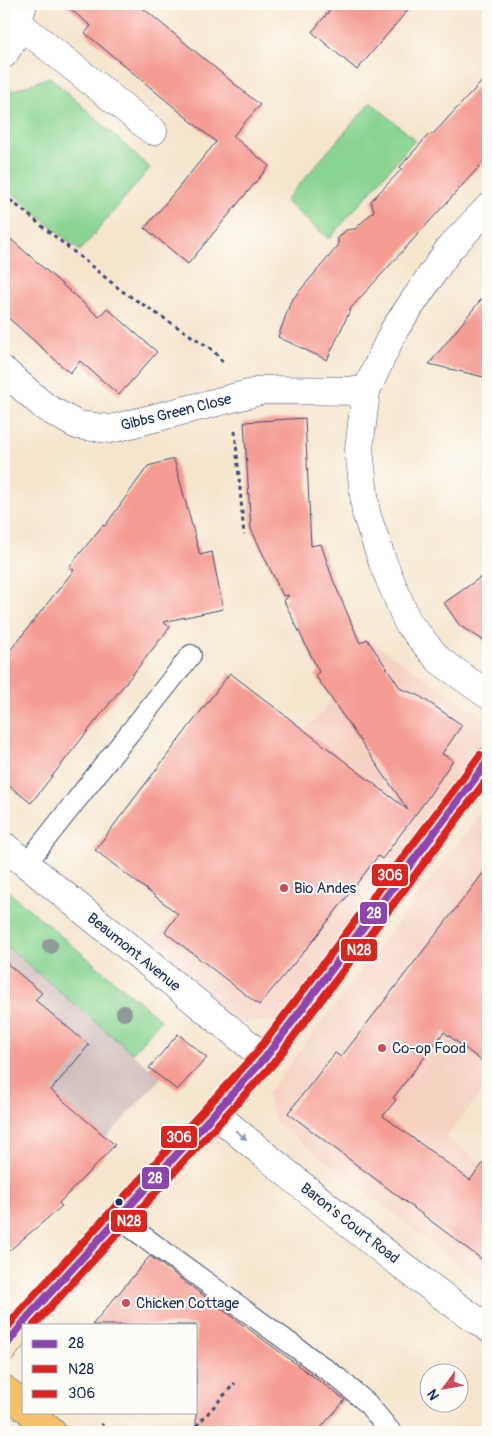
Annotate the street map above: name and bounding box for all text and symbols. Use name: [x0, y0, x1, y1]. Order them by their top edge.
street label: Gibbs Green Close: [119, 389, 234, 435]
line badge: 306: [371, 863, 409, 887]
text: 306: [377, 867, 403, 884]
place label: Bio Andes: [294, 879, 357, 898]
marker: Bio Andes: [278, 882, 290, 894]
line badge: 28: [359, 901, 388, 925]
text: 28: [367, 905, 381, 922]
street label: Beaumont Avenue: [83, 909, 185, 996]
line badge: N28: [340, 938, 378, 962]
text: N28: [347, 942, 371, 959]
place label: Co-op Food: [392, 1039, 466, 1058]
marker: Co-op Food: [376, 1042, 388, 1054]
line badge: 306: [160, 1125, 198, 1149]
text: 306: [166, 1129, 192, 1146]
one-way arrow: [235, 1130, 248, 1141]
line badge: 28: [141, 1166, 170, 1190]
text: 28: [148, 1170, 162, 1187]
street label: Baron's Court Road: [296, 1179, 403, 1268]
unlabelled marker: [114, 1197, 124, 1207]
line badge: N28: [110, 1209, 148, 1233]
text: N28: [117, 1213, 141, 1230]
place label: Chicken Cottage: [136, 1294, 240, 1313]
marker: Chicken Cottage: [120, 1297, 132, 1309]
legend: [22, 1324, 198, 1414]
text: 28: [68, 1334, 84, 1353]
text: N28: [68, 1360, 95, 1379]
north arrow: [420, 1364, 470, 1414]
text: 306: [68, 1384, 95, 1403]
text: N: [424, 1386, 443, 1403]

